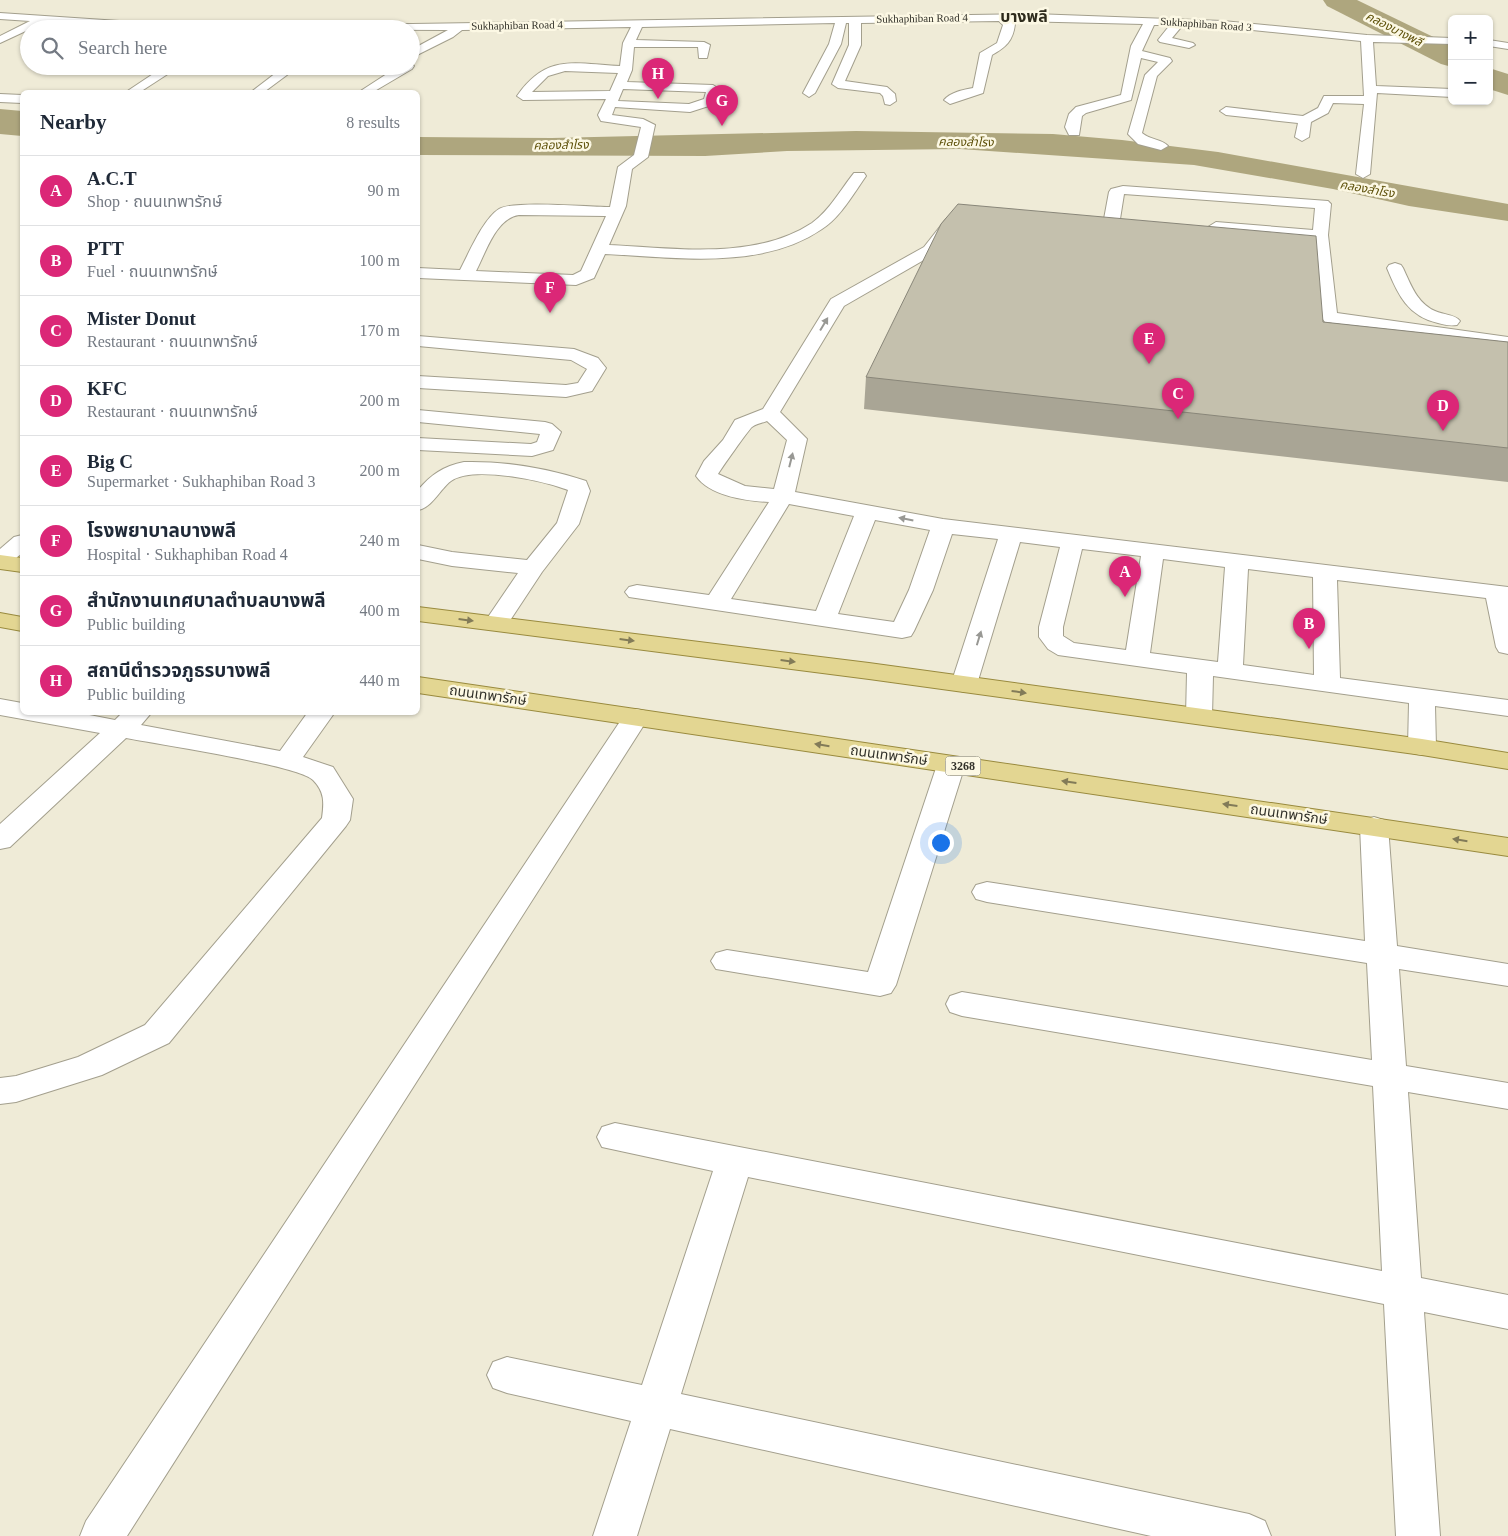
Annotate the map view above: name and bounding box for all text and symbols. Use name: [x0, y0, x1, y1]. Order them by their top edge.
district label: บางพลี: [1000, 8, 1048, 25]
water label: คลองบางพลี: [1364, 9, 1426, 50]
street label: Sukhaphiban Road 4: [876, 11, 968, 25]
street label: Sukhaphiban Road 3: [1160, 15, 1253, 33]
map controls: [1448, 15, 1493, 105]
button: +: [1448, 15, 1493, 60]
street label: Sukhaphiban Road 4: [471, 18, 563, 32]
search box: [20, 20, 420, 75]
icon: search: [38, 34, 66, 62]
text: Search here: [78, 37, 167, 58]
pin: H: [642, 58, 674, 99]
button: −: [1448, 60, 1493, 105]
pin: G: [706, 85, 738, 126]
text: Nearby: [40, 110, 107, 134]
text: 8 results: [346, 114, 400, 131]
water label: คลองสำโรง: [938, 135, 994, 149]
water label: คลองสำโรง: [533, 138, 589, 152]
text: A.C.T: [87, 168, 137, 189]
water label: คลองสำโรง: [1339, 177, 1396, 201]
text: A: [50, 182, 62, 199]
text: 90 m: [368, 182, 400, 199]
text: Shop · ถนนเทพารักษ์: [87, 193, 222, 210]
text: PTT: [87, 238, 124, 259]
text: B: [51, 252, 61, 269]
text: 100 m: [360, 252, 400, 269]
text: Fuel · ถนนเทพารักษ์: [87, 263, 218, 280]
pin: F: [534, 272, 566, 313]
text: Mister Donut: [87, 308, 196, 329]
one-way arrow: [819, 318, 828, 331]
text: C: [50, 322, 62, 339]
text: 170 m: [360, 322, 400, 339]
pin: E: [1133, 323, 1165, 364]
text: Restaurant · ถนนเทพารักษ์: [87, 333, 258, 350]
text: KFC: [87, 378, 127, 399]
pin: C: [1162, 378, 1194, 419]
pin: D: [1427, 390, 1459, 431]
text: D: [50, 392, 62, 409]
text: 200 m: [360, 392, 400, 409]
text: Restaurant · ถนนเทพารักษ์: [87, 403, 258, 420]
text: Big C: [87, 451, 133, 472]
one-way arrow: [788, 453, 796, 468]
text: E: [51, 462, 61, 479]
text: 200 m: [360, 462, 400, 479]
text: Supermarket · Sukhaphiban Road 3: [87, 473, 315, 490]
one-way arrow: [897, 515, 913, 523]
text: โรงพยาบาลบางพลี: [87, 520, 236, 541]
text: F: [51, 532, 61, 549]
text: 240 m: [360, 532, 400, 549]
text: Hospital · Sukhaphiban Road 4: [87, 546, 288, 563]
pin: A: [1109, 556, 1141, 597]
text: สำนักงานเทศบาลตำบลบางพลี: [87, 590, 326, 611]
text: G: [50, 602, 62, 619]
text: 400 m: [360, 602, 400, 619]
pin: B: [1293, 608, 1325, 649]
text: Public building: [87, 616, 185, 633]
one-way arrow: [458, 616, 474, 624]
one-way arrow: [976, 630, 984, 645]
one-way arrow: [619, 636, 635, 644]
one-way arrow: [781, 657, 797, 665]
text: สถานีตำรวจภูธรบางพลี: [87, 660, 271, 681]
text: H: [50, 672, 62, 689]
text: 440 m: [360, 672, 400, 689]
street label: ถนนเทพารักษ์: [448, 683, 528, 708]
text: Public building: [87, 686, 185, 703]
one-way arrow: [1011, 688, 1027, 696]
one-way arrow: [813, 741, 829, 749]
street label: ถนนเทพารักษ์: [849, 743, 929, 768]
road number: 3268: [946, 756, 980, 776]
one-way arrow: [1061, 777, 1077, 785]
one-way arrow: [1222, 801, 1238, 809]
street label: ถนนเทพารักษ์: [1249, 802, 1329, 827]
your location: [928, 830, 954, 856]
one-way arrow: [1451, 835, 1467, 843]

